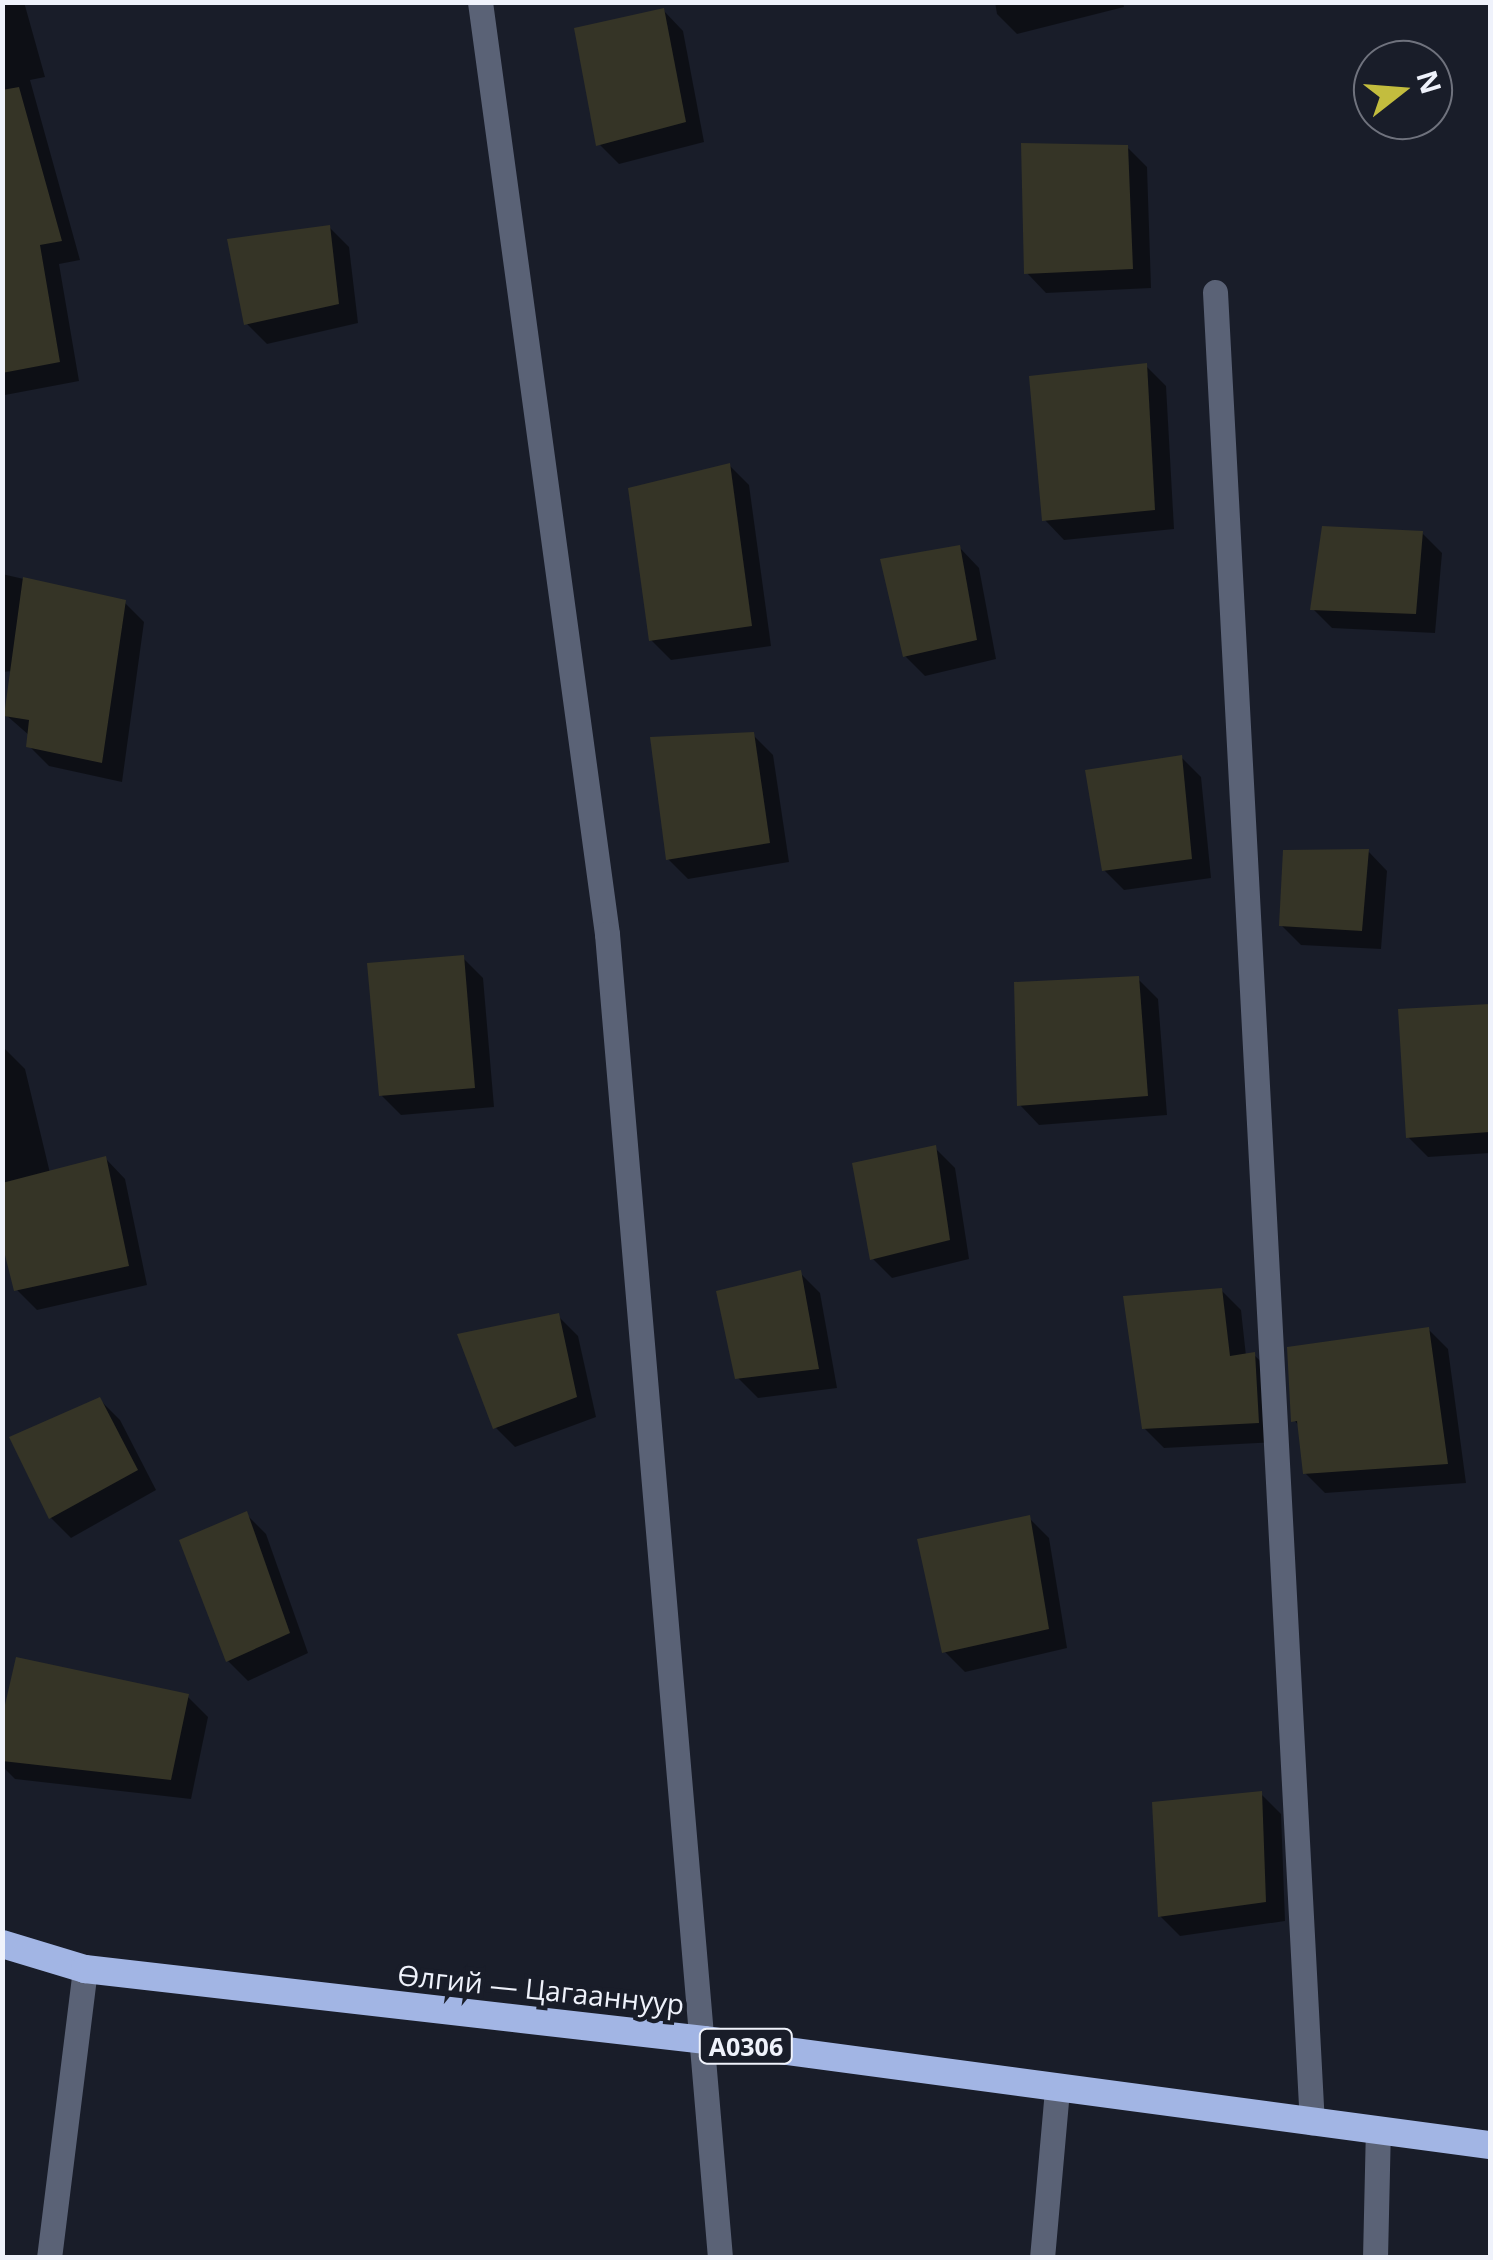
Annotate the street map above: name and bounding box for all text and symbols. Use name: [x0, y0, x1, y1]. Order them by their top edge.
north arrow: [1353, 40, 1453, 140]
text: N: [1408, 65, 1451, 98]
street label: Өлгий — Цагааннуур: [396, 1957, 686, 2021]
road number: A0306: [698, 2026, 794, 2066]

